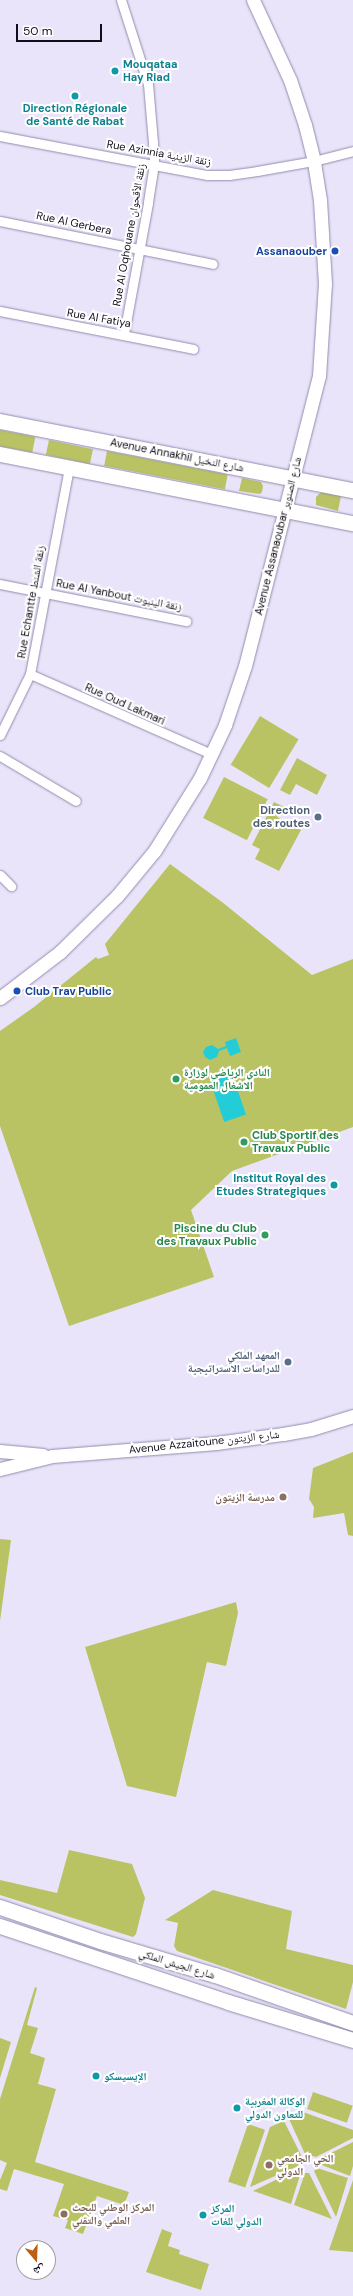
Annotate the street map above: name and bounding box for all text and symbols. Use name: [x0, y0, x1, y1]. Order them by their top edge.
scale bar: [18, 16, 104, 42]
text: 50 m: [23, 23, 52, 39]
place label: Mouqataa Hay Riad: [123, 58, 177, 84]
marker: Mouqataa Hay Riad: [110, 66, 120, 76]
marker: Direction Régionale de Santé de Rabat: [70, 91, 80, 101]
place label: Direction Régionale de Santé de Rabat: [23, 102, 127, 128]
street label: Rue Azinnia زنقة الزينية: [106, 137, 212, 169]
street label: Rue Al Oqhouane زنقة الأقحوان: [110, 163, 148, 307]
street label: Rue Al Gerbera: [35, 209, 113, 237]
place label: Assanaouber: [256, 244, 327, 258]
marker: Assanaouber: [330, 246, 340, 256]
street label: Rue Al Fatiya: [66, 306, 132, 330]
street label: Avenue Annakhil شارع النخيل: [109, 436, 245, 474]
street label: Avenue Assanaoubar شارع الصنوبر: [252, 455, 304, 617]
street label: Rue Echantte زنقة الشنط: [15, 545, 47, 659]
street label: Rue Al Yanbout زنقة الينبوت: [55, 576, 183, 614]
street label: Rue Oud Lakmari: [83, 680, 167, 728]
place label: Direction des routes: [253, 804, 310, 830]
marker: Direction des routes: [313, 812, 323, 822]
place label: Club Trav Public: [25, 984, 112, 998]
marker: Club Trav Public: [12, 986, 22, 996]
place label: النادي الرياضي لوزارة الاشغال العمومية: [184, 1066, 270, 1092]
marker: النادي الرياضي لوزارة الاشغال العمومية: [171, 1074, 181, 1084]
place label: Club Sportif des Travaux Public: [252, 1129, 339, 1155]
marker: Club Sportif des Travaux Public: [239, 1137, 249, 1147]
place label: Institut Royal des Etudes Strategiques: [216, 1172, 326, 1198]
marker: Institut Royal des Etudes Strategiques: [329, 1180, 339, 1190]
place label: Piscine du Club des Travaux Public: [157, 1222, 257, 1248]
marker: Piscine du Club des Travaux Public: [260, 1230, 270, 1240]
place label: المعهد الملكي للدراسات الاستراتيجية: [188, 1349, 280, 1375]
marker: المعهد الملكي للدراسات الاستراتيجية: [283, 1357, 293, 1367]
street label: Avenue Azzaitoune شارع الزيتون: [128, 1428, 280, 1456]
place label: مدرسة الزيتون: [215, 1490, 275, 1504]
marker: مدرسة الزيتون: [278, 1492, 288, 1502]
street label: شارع الجيش الملكي: [137, 1946, 217, 1982]
place label: اﻹيسيسكو: [104, 2069, 147, 2083]
marker: اﻹيسيسكو: [91, 2071, 101, 2081]
place label: الوكالة المغربية للتعاون الدولي: [245, 2095, 305, 2121]
marker: الوكالة المغربية للتعاون الدولي: [232, 2103, 242, 2113]
place label: الحي الجامعي الدولي: [277, 2152, 334, 2178]
marker: الحي الجامعي الدولي: [264, 2160, 274, 2170]
place label: المركز الوطني للبحث العلمي والتقني: [72, 2201, 155, 2227]
place label: المركز الدولي للغات: [211, 2202, 262, 2228]
marker: المركز الوطني للبحث العلمي والتقني: [59, 2209, 69, 2219]
marker: المركز الدولي للغات: [198, 2210, 208, 2220]
north arrow: [16, 2240, 56, 2280]
text: ش: [32, 2262, 47, 2279]

